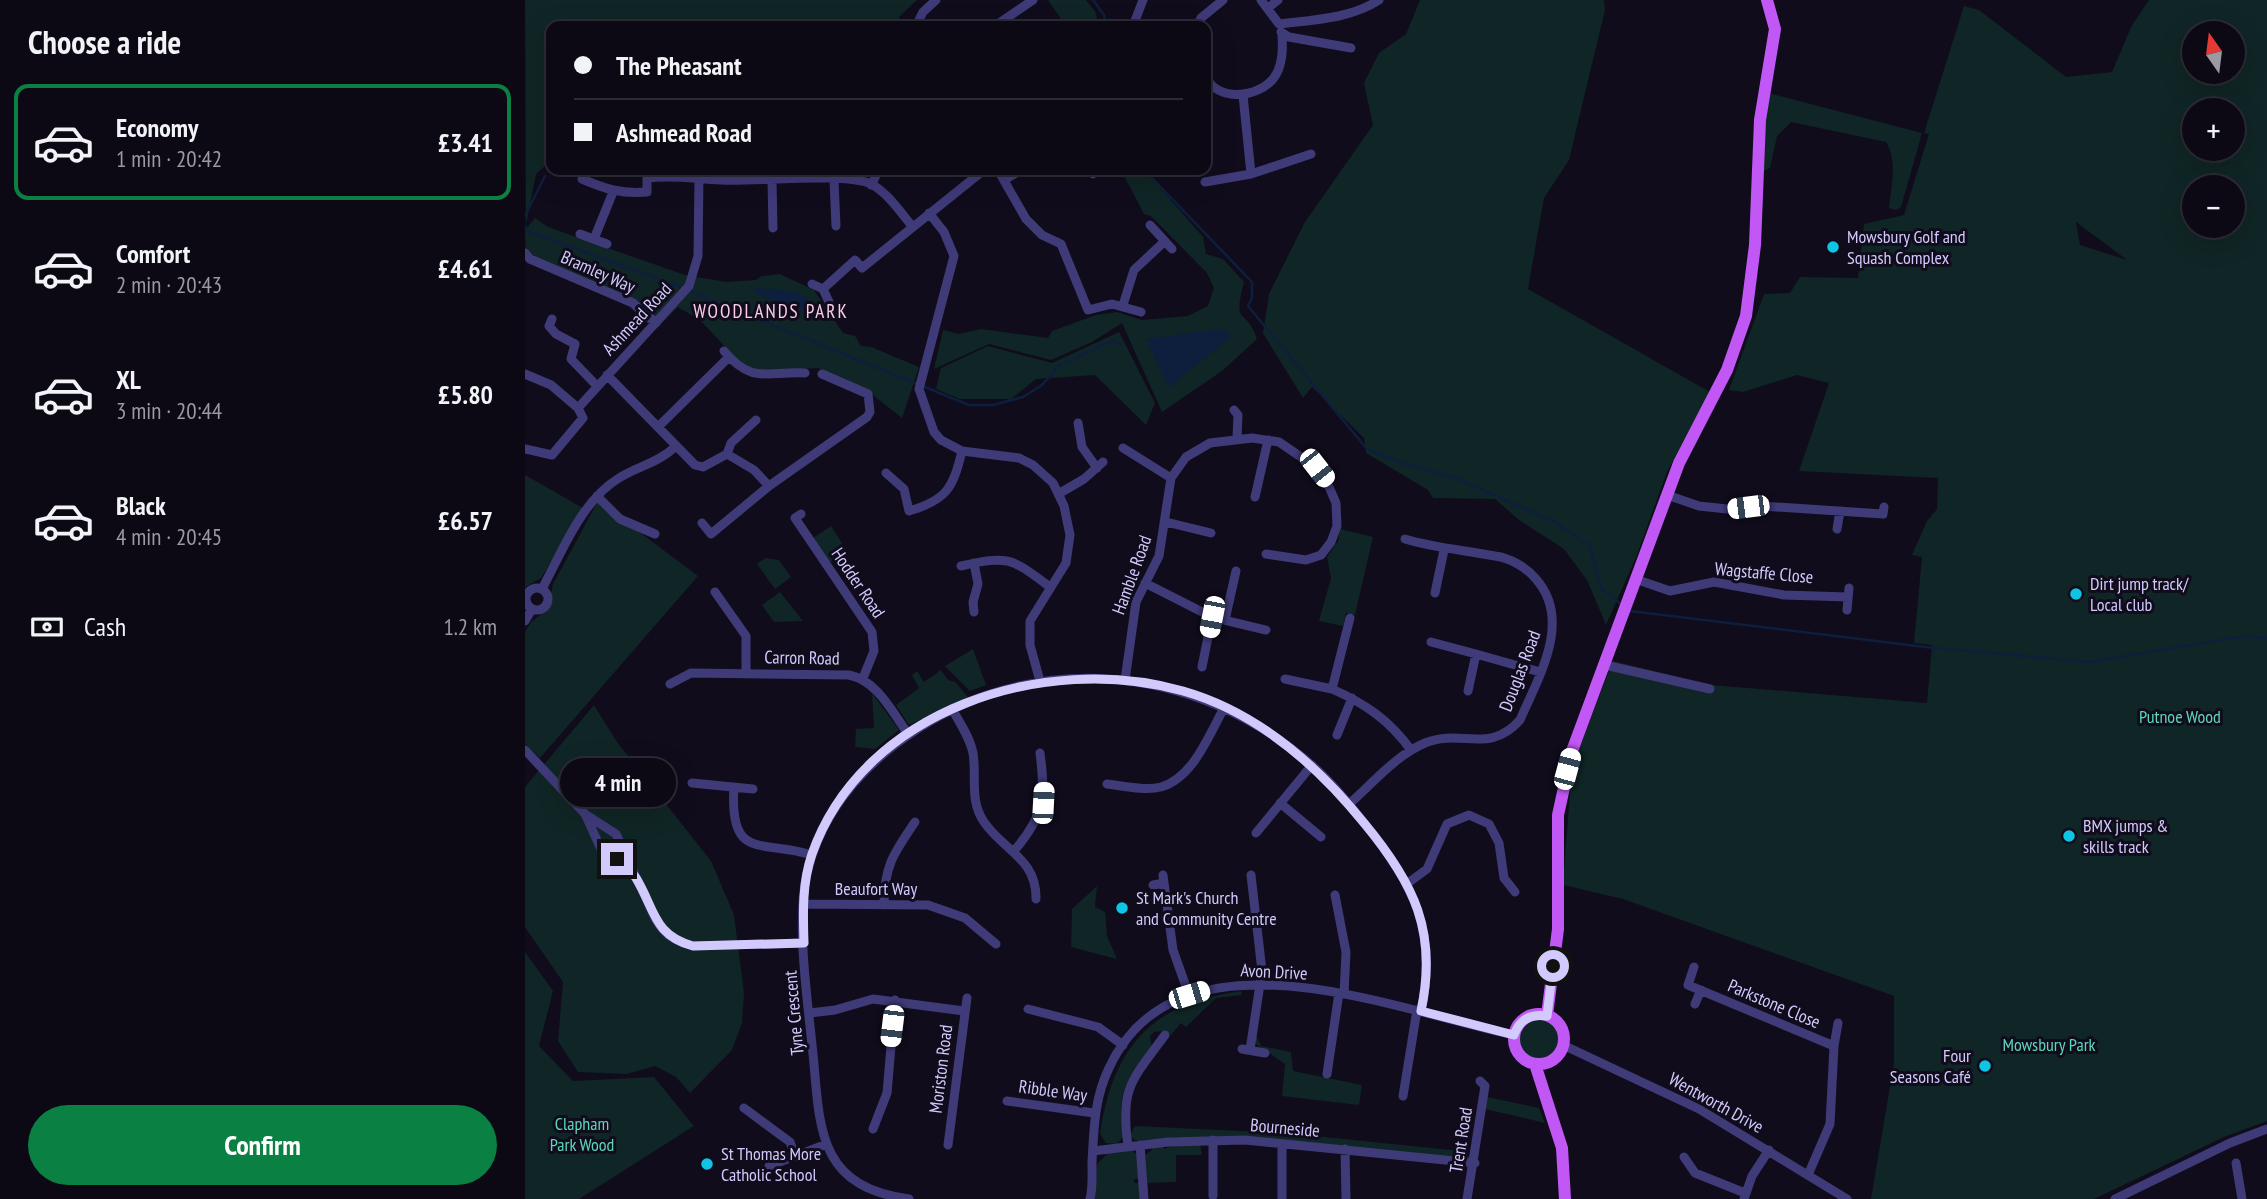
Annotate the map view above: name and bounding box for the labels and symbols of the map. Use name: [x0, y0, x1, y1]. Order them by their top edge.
north arrow: [2182, 21, 2245, 84]
place label: Mowsbury Golf and Squash Complex: [1847, 225, 1966, 269]
marker: Mowsbury Golf and Squash Complex: [1825, 239, 1841, 255]
street label: Bramley Way: [557, 245, 639, 298]
street label: Ashmead Road: [597, 277, 676, 360]
district label: WOODLANDS PARK: [693, 299, 849, 323]
car: [1296, 445, 1339, 491]
car: [1726, 494, 1771, 520]
street label: Hamble Road: [1107, 532, 1156, 618]
street label: Hodder Road: [827, 543, 890, 622]
street label: Wagstaffe Close: [1714, 557, 1814, 588]
place label: Dirt jump track/ Local club: [2090, 572, 2189, 616]
marker: Dirt jump track/ Local club: [2068, 586, 2084, 602]
car: [1198, 594, 1227, 640]
street label: Douglas Road: [1494, 627, 1545, 715]
street label: Carron Road: [764, 645, 840, 670]
park label: Putnoe Wood: [2139, 705, 2221, 728]
car: [1552, 746, 1583, 792]
callout: 4 min: [559, 758, 675, 806]
car: [1032, 781, 1055, 825]
place label: BMX jumps & skills track: [2083, 814, 2168, 858]
marker: BMX jumps & skills track: [2061, 828, 2077, 844]
route end: [601, 843, 633, 875]
street label: Beaufort Way: [835, 877, 917, 900]
place label: St Mark's Church and Community Centre: [1136, 886, 1277, 930]
marker: St Mark's Church and Community Centre: [1114, 900, 1130, 916]
route start: [1537, 950, 1569, 982]
street label: Avon Drive: [1240, 958, 1308, 985]
street label: Tyne Crescent: [778, 970, 809, 1056]
street label: Parkstone Close: [1724, 974, 1824, 1033]
car: [1166, 979, 1213, 1011]
car: [880, 1004, 905, 1048]
street label: Moriston Road: [924, 1023, 957, 1115]
park label: Mowsbury Park: [2002, 1033, 2096, 1056]
place label: Four Seasons Café: [1890, 1044, 1971, 1088]
marker: Four Seasons Café: [1977, 1058, 1993, 1074]
street label: Wentworth Drive: [1665, 1067, 1768, 1138]
street label: Ribble Way: [1017, 1074, 1089, 1107]
street label: Trent Road: [1444, 1105, 1477, 1174]
park label: Clapham Park Wood: [550, 1112, 614, 1156]
street label: Bourneside: [1249, 1113, 1321, 1142]
place label: St Thomas More Catholic School: [721, 1142, 821, 1186]
marker: St Thomas More Catholic School: [699, 1156, 715, 1172]

